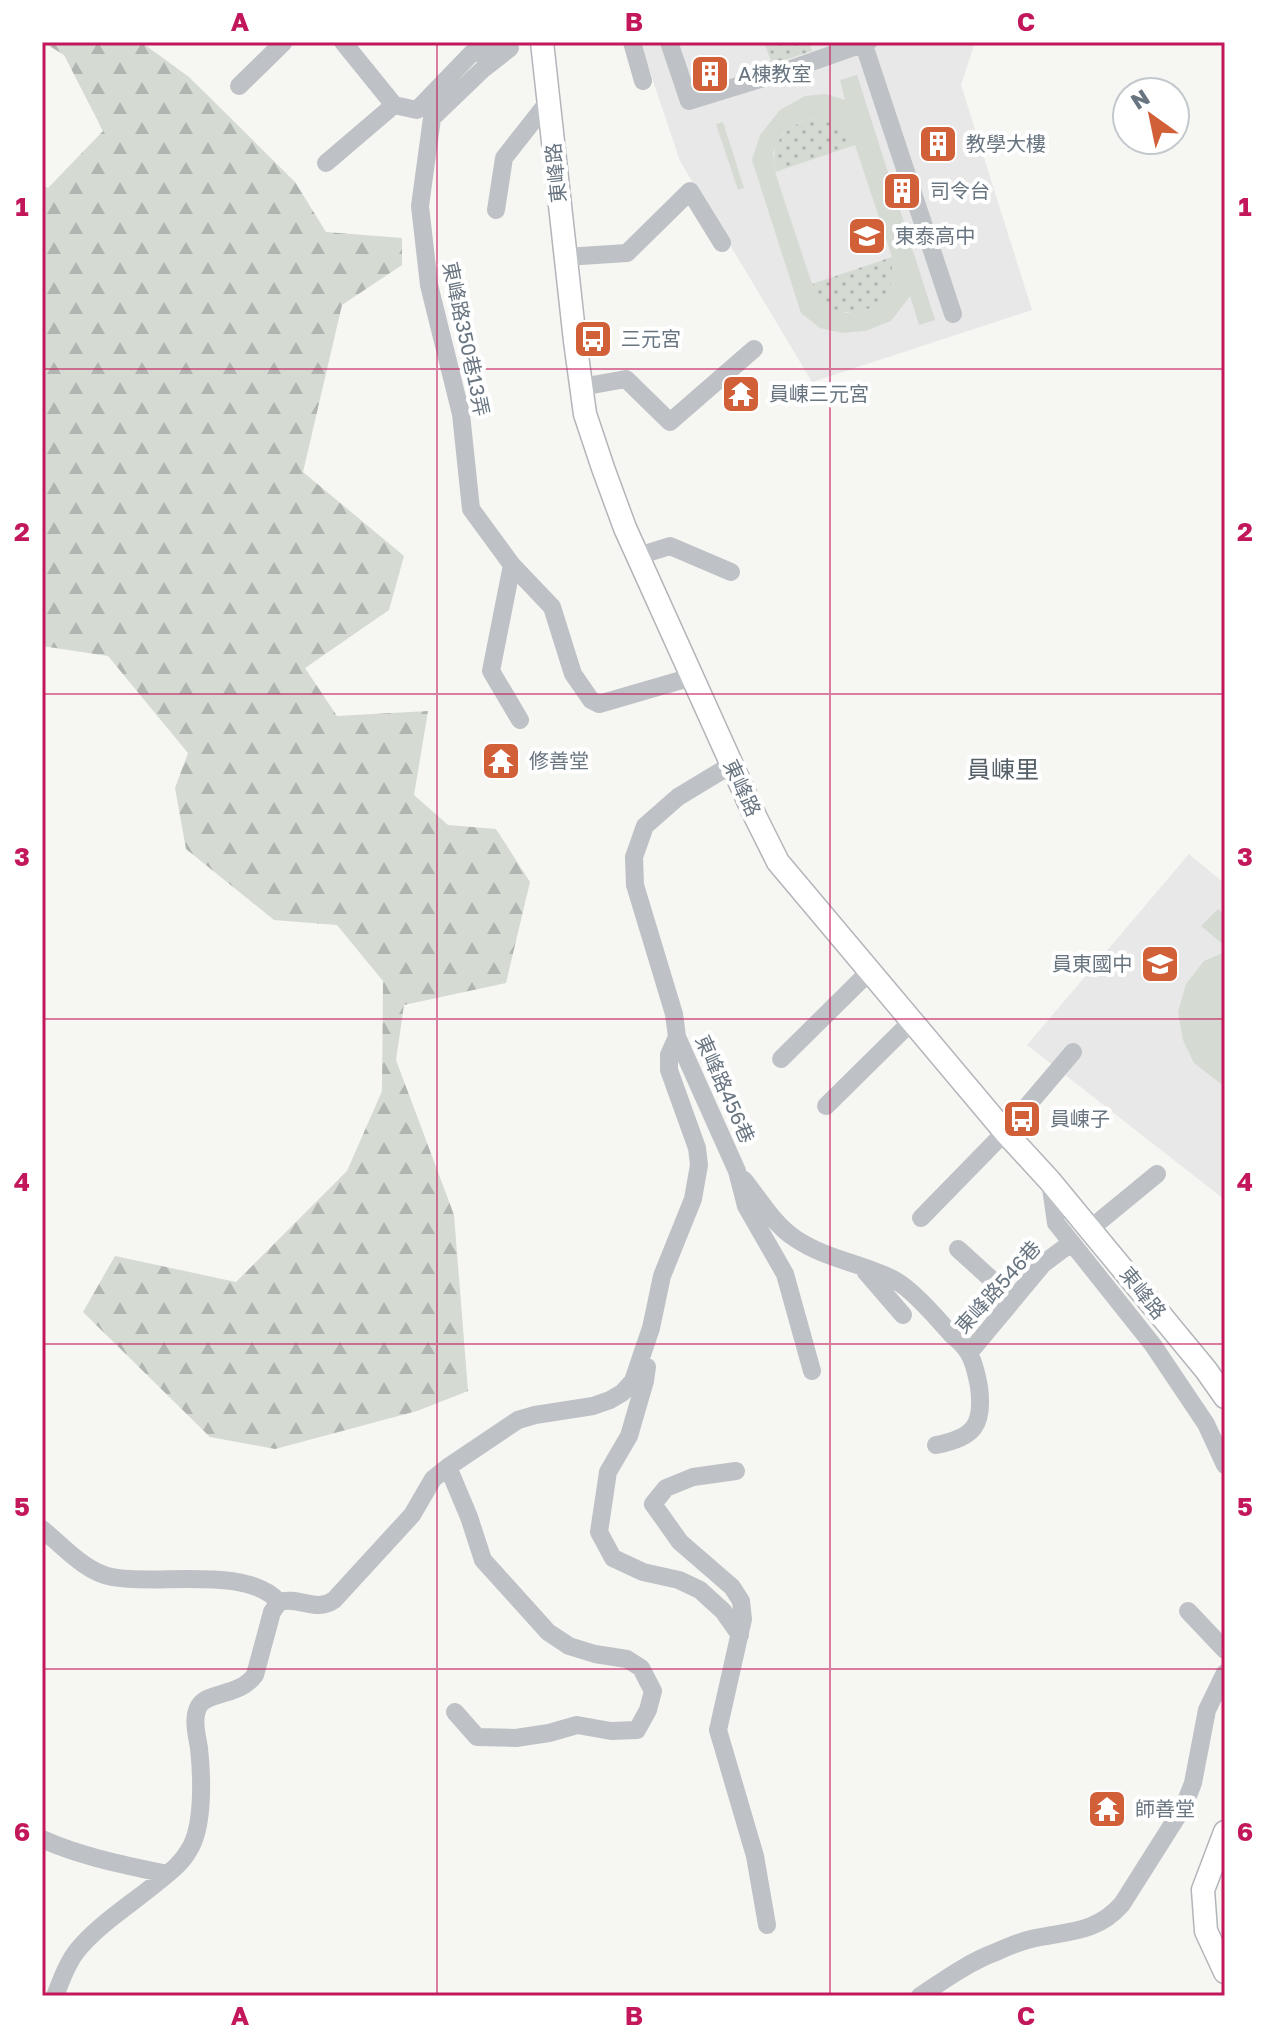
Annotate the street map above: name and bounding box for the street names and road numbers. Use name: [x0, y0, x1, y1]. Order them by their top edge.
street label: 東峰路: [540, 142, 570, 204]
street label: 東峰路350巷13弄: [439, 259, 495, 418]
street label: 東峰路: [719, 755, 766, 820]
street label: 東峰路456巷: [691, 1031, 760, 1146]
street label: 東峰路546巷: [950, 1235, 1045, 1337]
street label: 東峰路: [1116, 1262, 1172, 1323]

